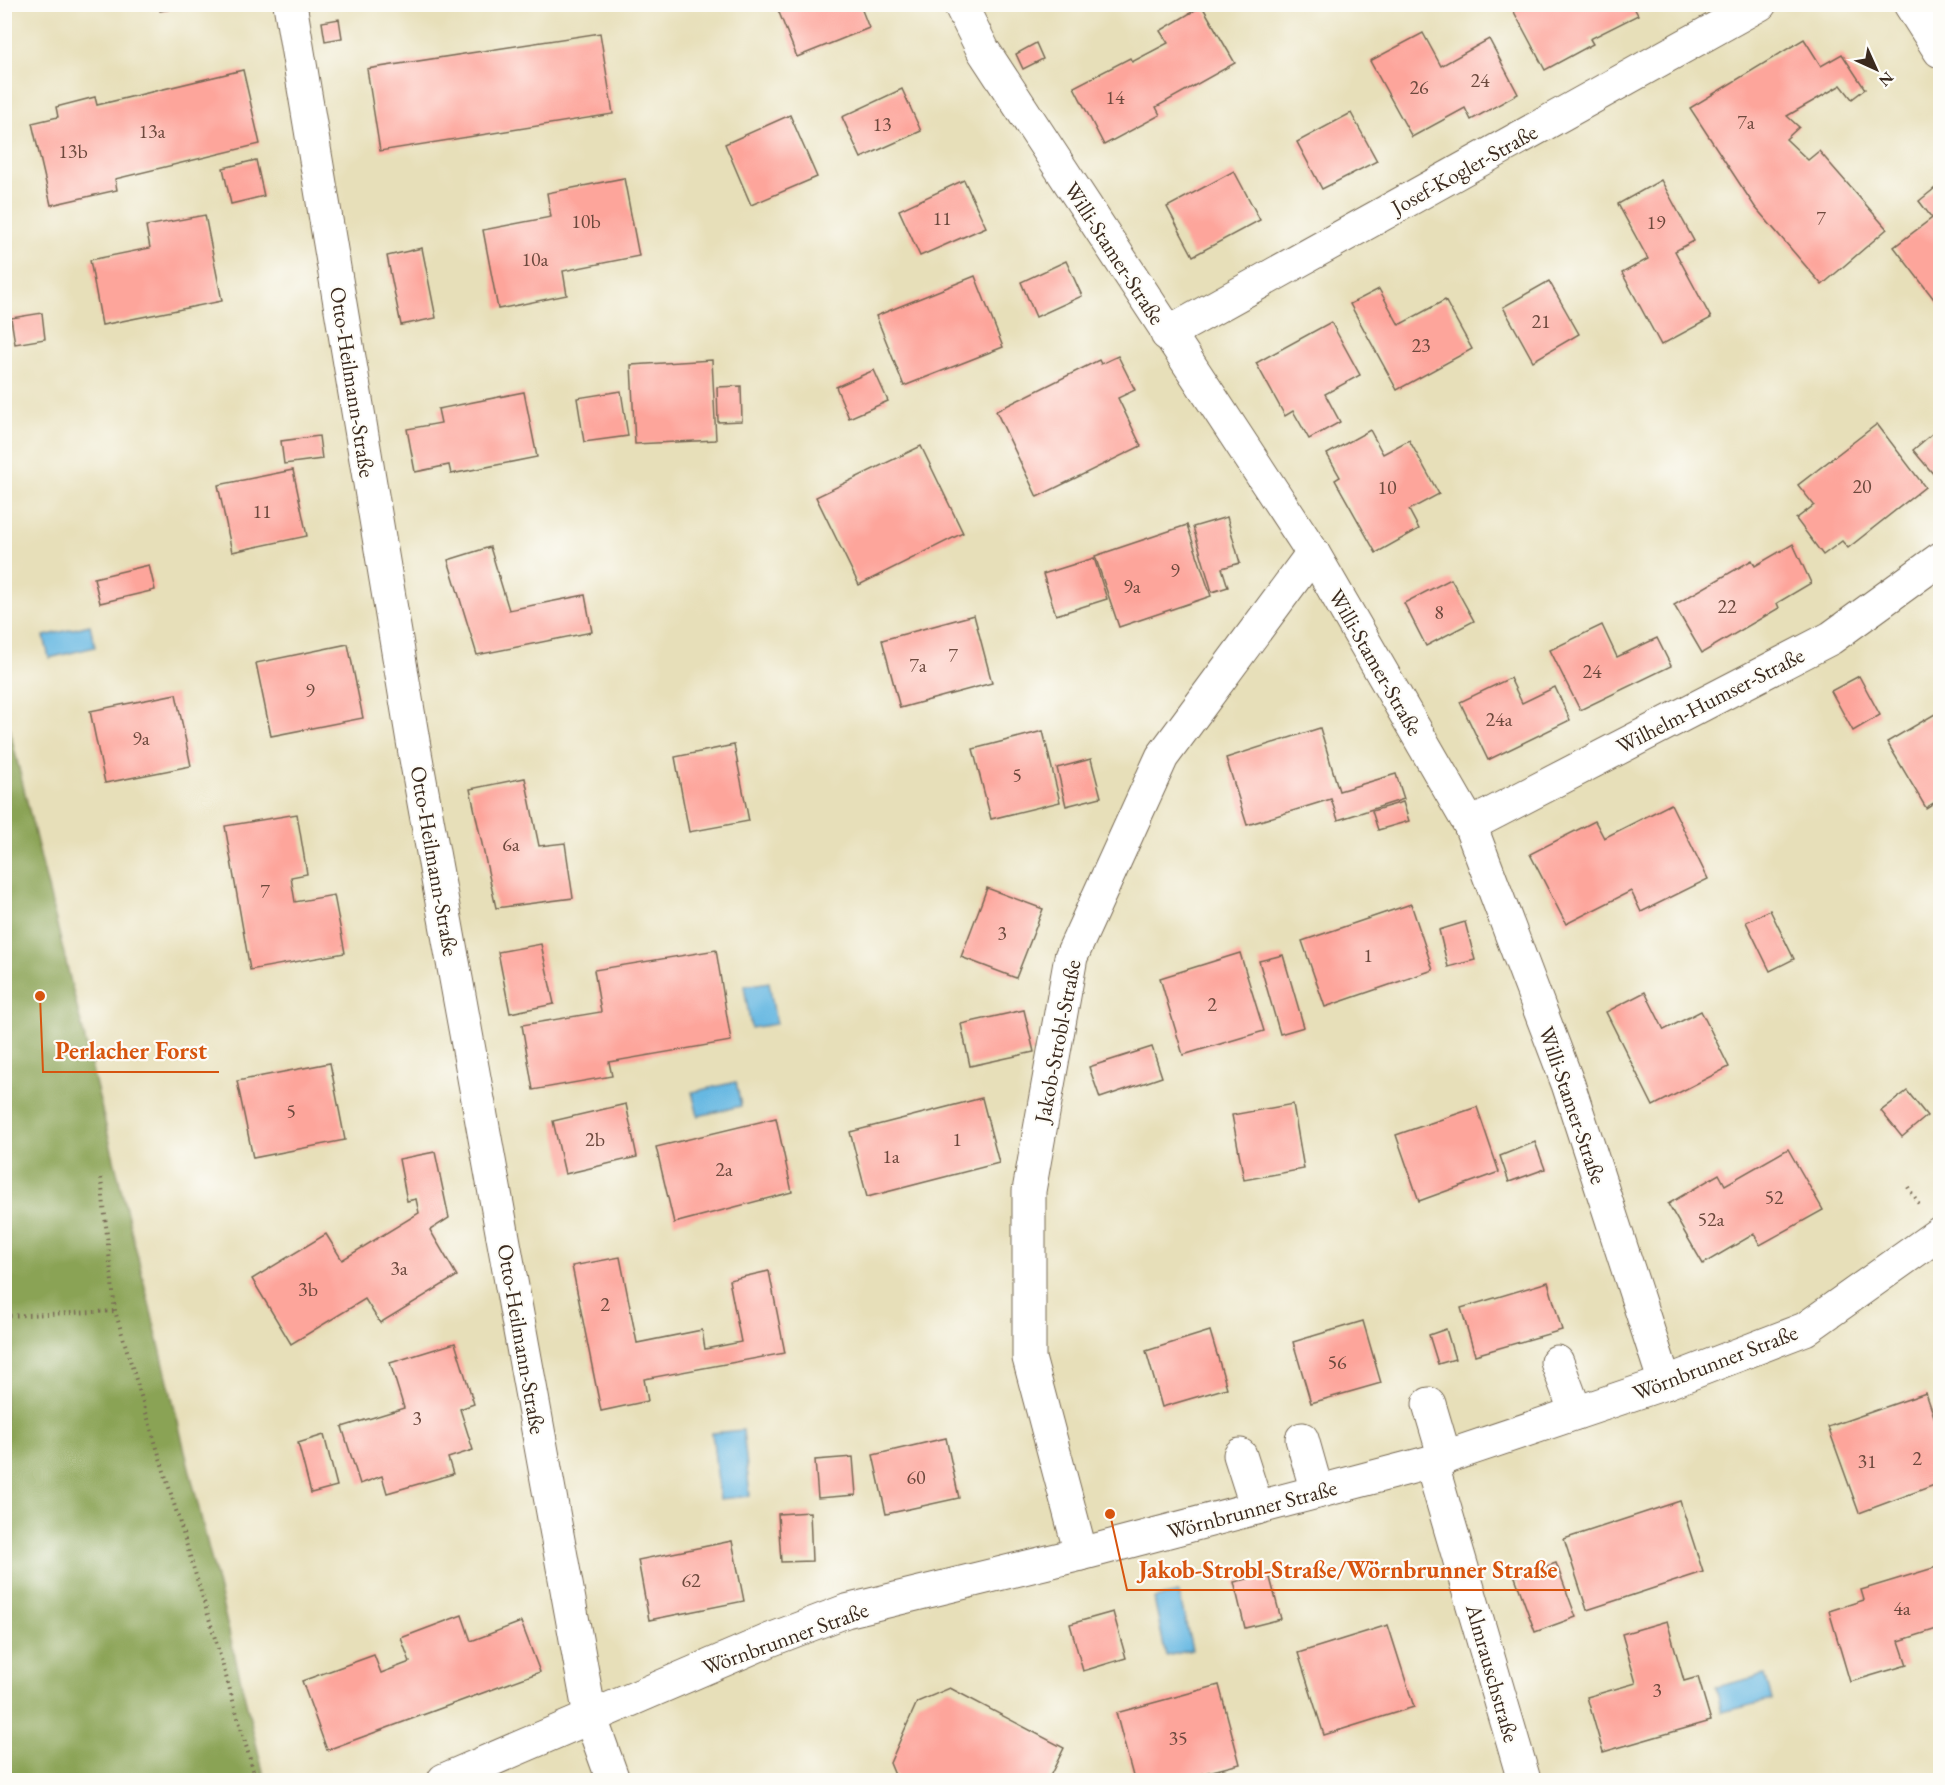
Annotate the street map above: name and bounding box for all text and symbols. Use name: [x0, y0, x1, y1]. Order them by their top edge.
north arrow: [1846, 39, 1906, 99]
house number: 24: [1470, 67, 1490, 93]
text: N: [1874, 67, 1898, 91]
house number: 26: [1409, 74, 1429, 100]
house number: 14: [1105, 84, 1125, 110]
house number: 7a: [1737, 109, 1755, 135]
house number: 13: [872, 111, 892, 137]
street label: Josef-Kogler-Straße: [1384, 117, 1543, 223]
house number: 13a: [138, 118, 166, 144]
house number: 13b: [58, 138, 88, 164]
street label: Willi-Stamer-Straße: [1057, 176, 1172, 331]
house number: 11: [932, 205, 952, 231]
house number: 7: [1816, 205, 1826, 231]
house number: 10b: [571, 208, 601, 234]
house number: 19: [1646, 209, 1666, 235]
house number: 10a: [521, 246, 549, 272]
street label: Otto-Heilmann-Straße: [323, 285, 382, 480]
house number: 21: [1531, 308, 1551, 334]
house number: 23: [1411, 332, 1431, 358]
house number: 20: [1852, 473, 1872, 499]
house number: 10: [1377, 474, 1397, 500]
house number: 11: [252, 498, 272, 524]
house number: 9: [1170, 557, 1180, 583]
house number: 9a: [1123, 573, 1141, 599]
street label: Willi-Stamer-Straße: [1322, 584, 1430, 741]
house number: 22: [1717, 593, 1737, 619]
house number: 8: [1434, 599, 1444, 625]
street label: Wilhelm-Humser-Straße: [1611, 640, 1810, 760]
house number: 7: [948, 642, 958, 668]
house number: 7a: [909, 652, 927, 678]
house number: 24: [1582, 658, 1602, 684]
house number: 9: [305, 677, 315, 703]
house number: 24a: [1485, 706, 1513, 732]
house number: 9a: [132, 725, 150, 751]
house number: 5: [1012, 762, 1022, 788]
street label: Otto-Heilmann-Straße: [403, 764, 466, 959]
house number: 6a: [502, 831, 520, 857]
house number: 7: [260, 878, 270, 904]
house number: 3: [997, 920, 1007, 946]
house number: 1: [1363, 942, 1373, 968]
street label: Jakob-Strobl-Straße: [1027, 957, 1088, 1127]
house number: 2: [1207, 991, 1217, 1017]
street label: Willi-Stamer-Straße: [1532, 1022, 1613, 1188]
callout: Perlacher Forst: [43, 1030, 219, 1072]
text: Perlacher Forst: [55, 1035, 207, 1066]
house number: 5: [286, 1098, 296, 1124]
house number: 2b: [585, 1126, 605, 1152]
house number: 1: [952, 1126, 962, 1152]
house number: 1a: [882, 1143, 900, 1169]
house number: 2a: [715, 1156, 733, 1182]
house number: 52: [1764, 1184, 1784, 1210]
house number: 52a: [1697, 1206, 1725, 1232]
street label: Otto-Heilmann-Straße: [490, 1242, 553, 1437]
house number: 3a: [390, 1255, 408, 1281]
house number: 3b: [298, 1276, 318, 1302]
house number: 2: [600, 1291, 610, 1317]
street label: Wörnbrunner Straße: [1628, 1318, 1802, 1407]
house number: 56: [1327, 1349, 1347, 1375]
house number: 3: [412, 1405, 422, 1431]
house number: 2: [1912, 1445, 1922, 1471]
house number: 31: [1857, 1448, 1877, 1474]
house number: 60: [906, 1464, 926, 1490]
street label: Wörnbrunner Straße: [1164, 1473, 1341, 1546]
callout: Jakob-Strobl-Straße/Wörnbrunner Straße: [1127, 1548, 1570, 1590]
text: Jakob-Strobl-Straße/Wörnbrunner Straße: [1137, 1554, 1557, 1585]
house number: 62: [681, 1567, 701, 1593]
street label: Wörnbrunner Straße: [698, 1595, 873, 1682]
house number: 4a: [1893, 1595, 1911, 1621]
street label: Almrauschstraße: [1459, 1600, 1526, 1746]
house number: 3: [1652, 1677, 1662, 1703]
house number: 35: [1168, 1725, 1188, 1751]

